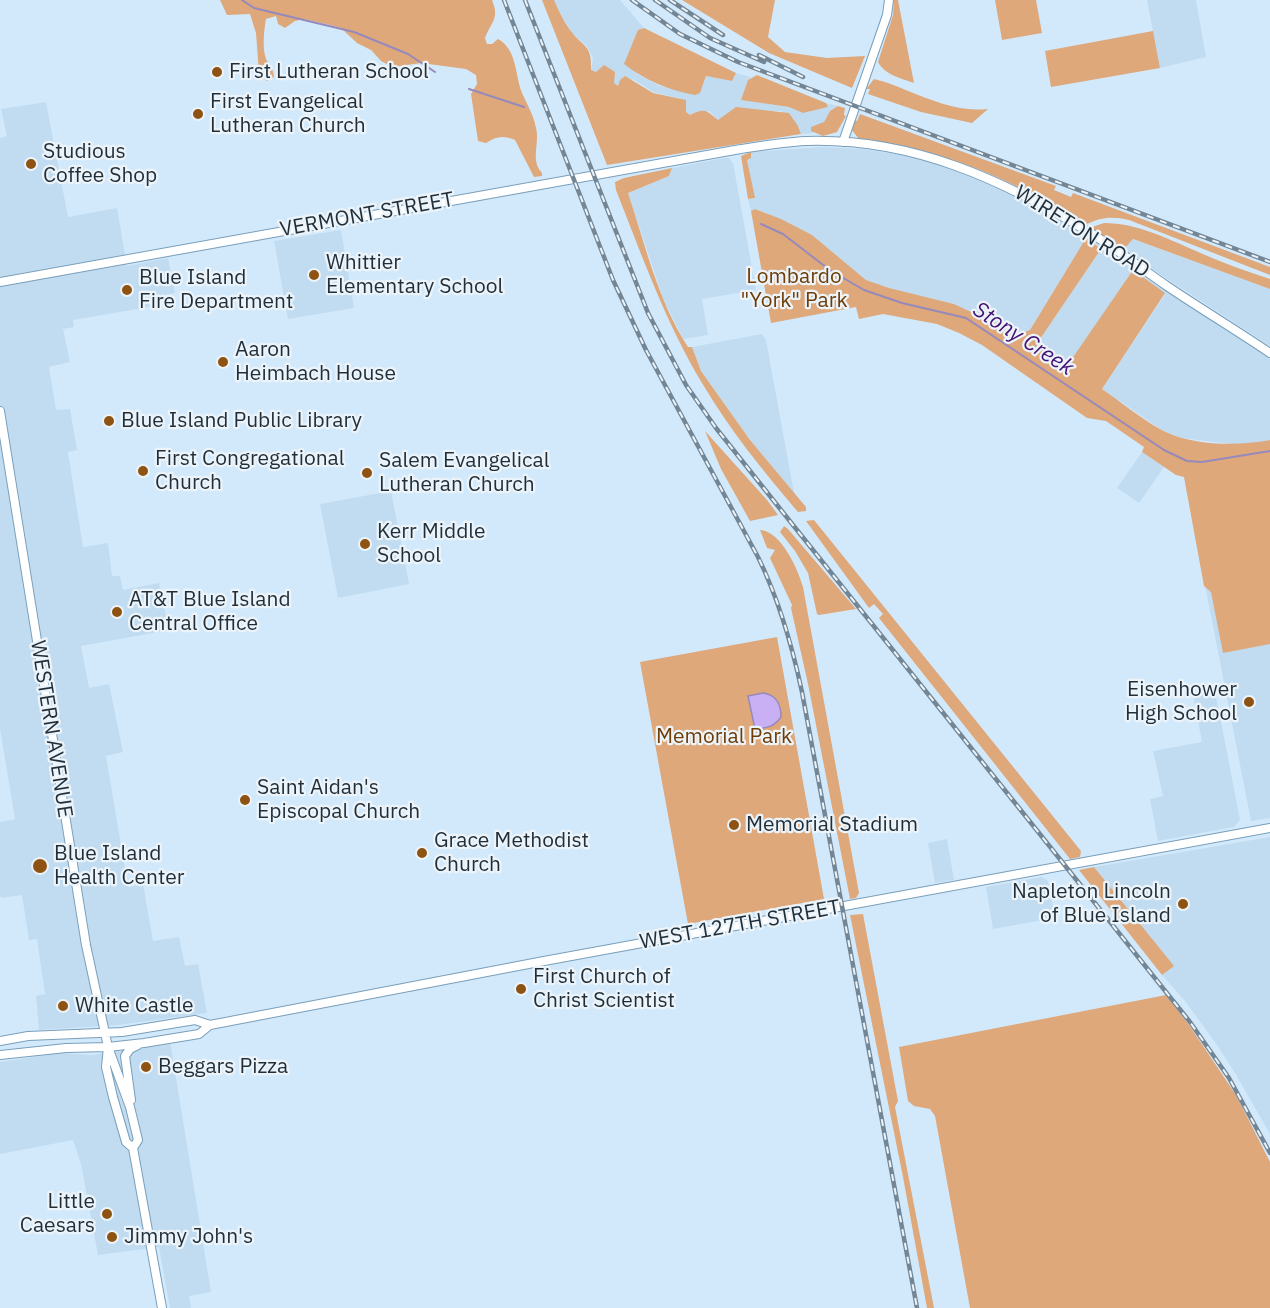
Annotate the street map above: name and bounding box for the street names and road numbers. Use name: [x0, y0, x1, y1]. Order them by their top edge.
street label: WIRETON ROAD: [1010, 180, 1154, 284]
street label: VERMONT STREET: [278, 187, 456, 243]
street label: WESTERN AVENUE: [25, 638, 77, 820]
street label: WEST 127TH STREET: [638, 895, 842, 955]

